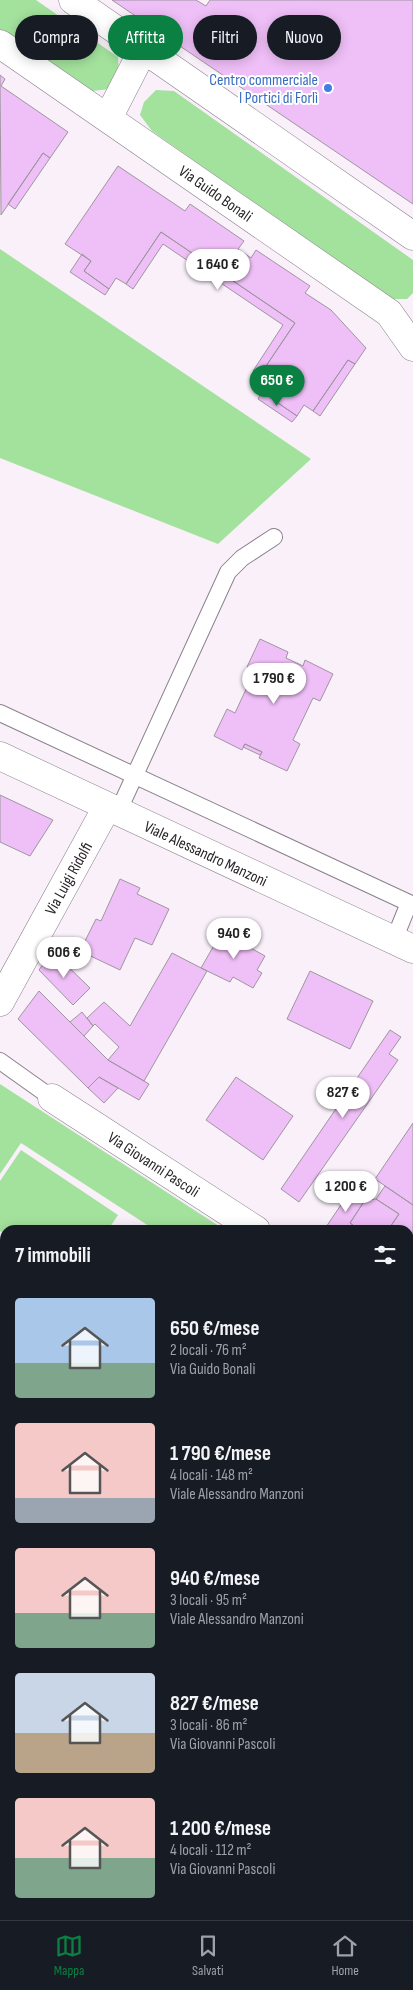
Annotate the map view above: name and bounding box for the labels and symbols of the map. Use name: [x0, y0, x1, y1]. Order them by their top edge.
place label: Centro commerciale I Portici di Forlì: [209, 71, 318, 108]
marker: Centro commerciale I Portici di Forlì: [322, 82, 334, 94]
street label: Via Guido Bonali: [175, 162, 256, 227]
pin: 1 640 €: [172, 248, 264, 291]
pin: 650 €: [242, 364, 312, 407]
pin: 1 790 €: [228, 662, 320, 705]
street label: Viale Alessandro Manzoni: [141, 817, 270, 891]
street label: Via Luigi Ridolfi: [42, 839, 97, 918]
pin: 940 €: [199, 918, 269, 960]
pin: 606 €: [29, 936, 99, 979]
pin: 827 €: [308, 1076, 378, 1119]
street label: Via Giovanni Pascoli: [104, 1129, 203, 1202]
pin: 1 200 €: [300, 1170, 392, 1213]

